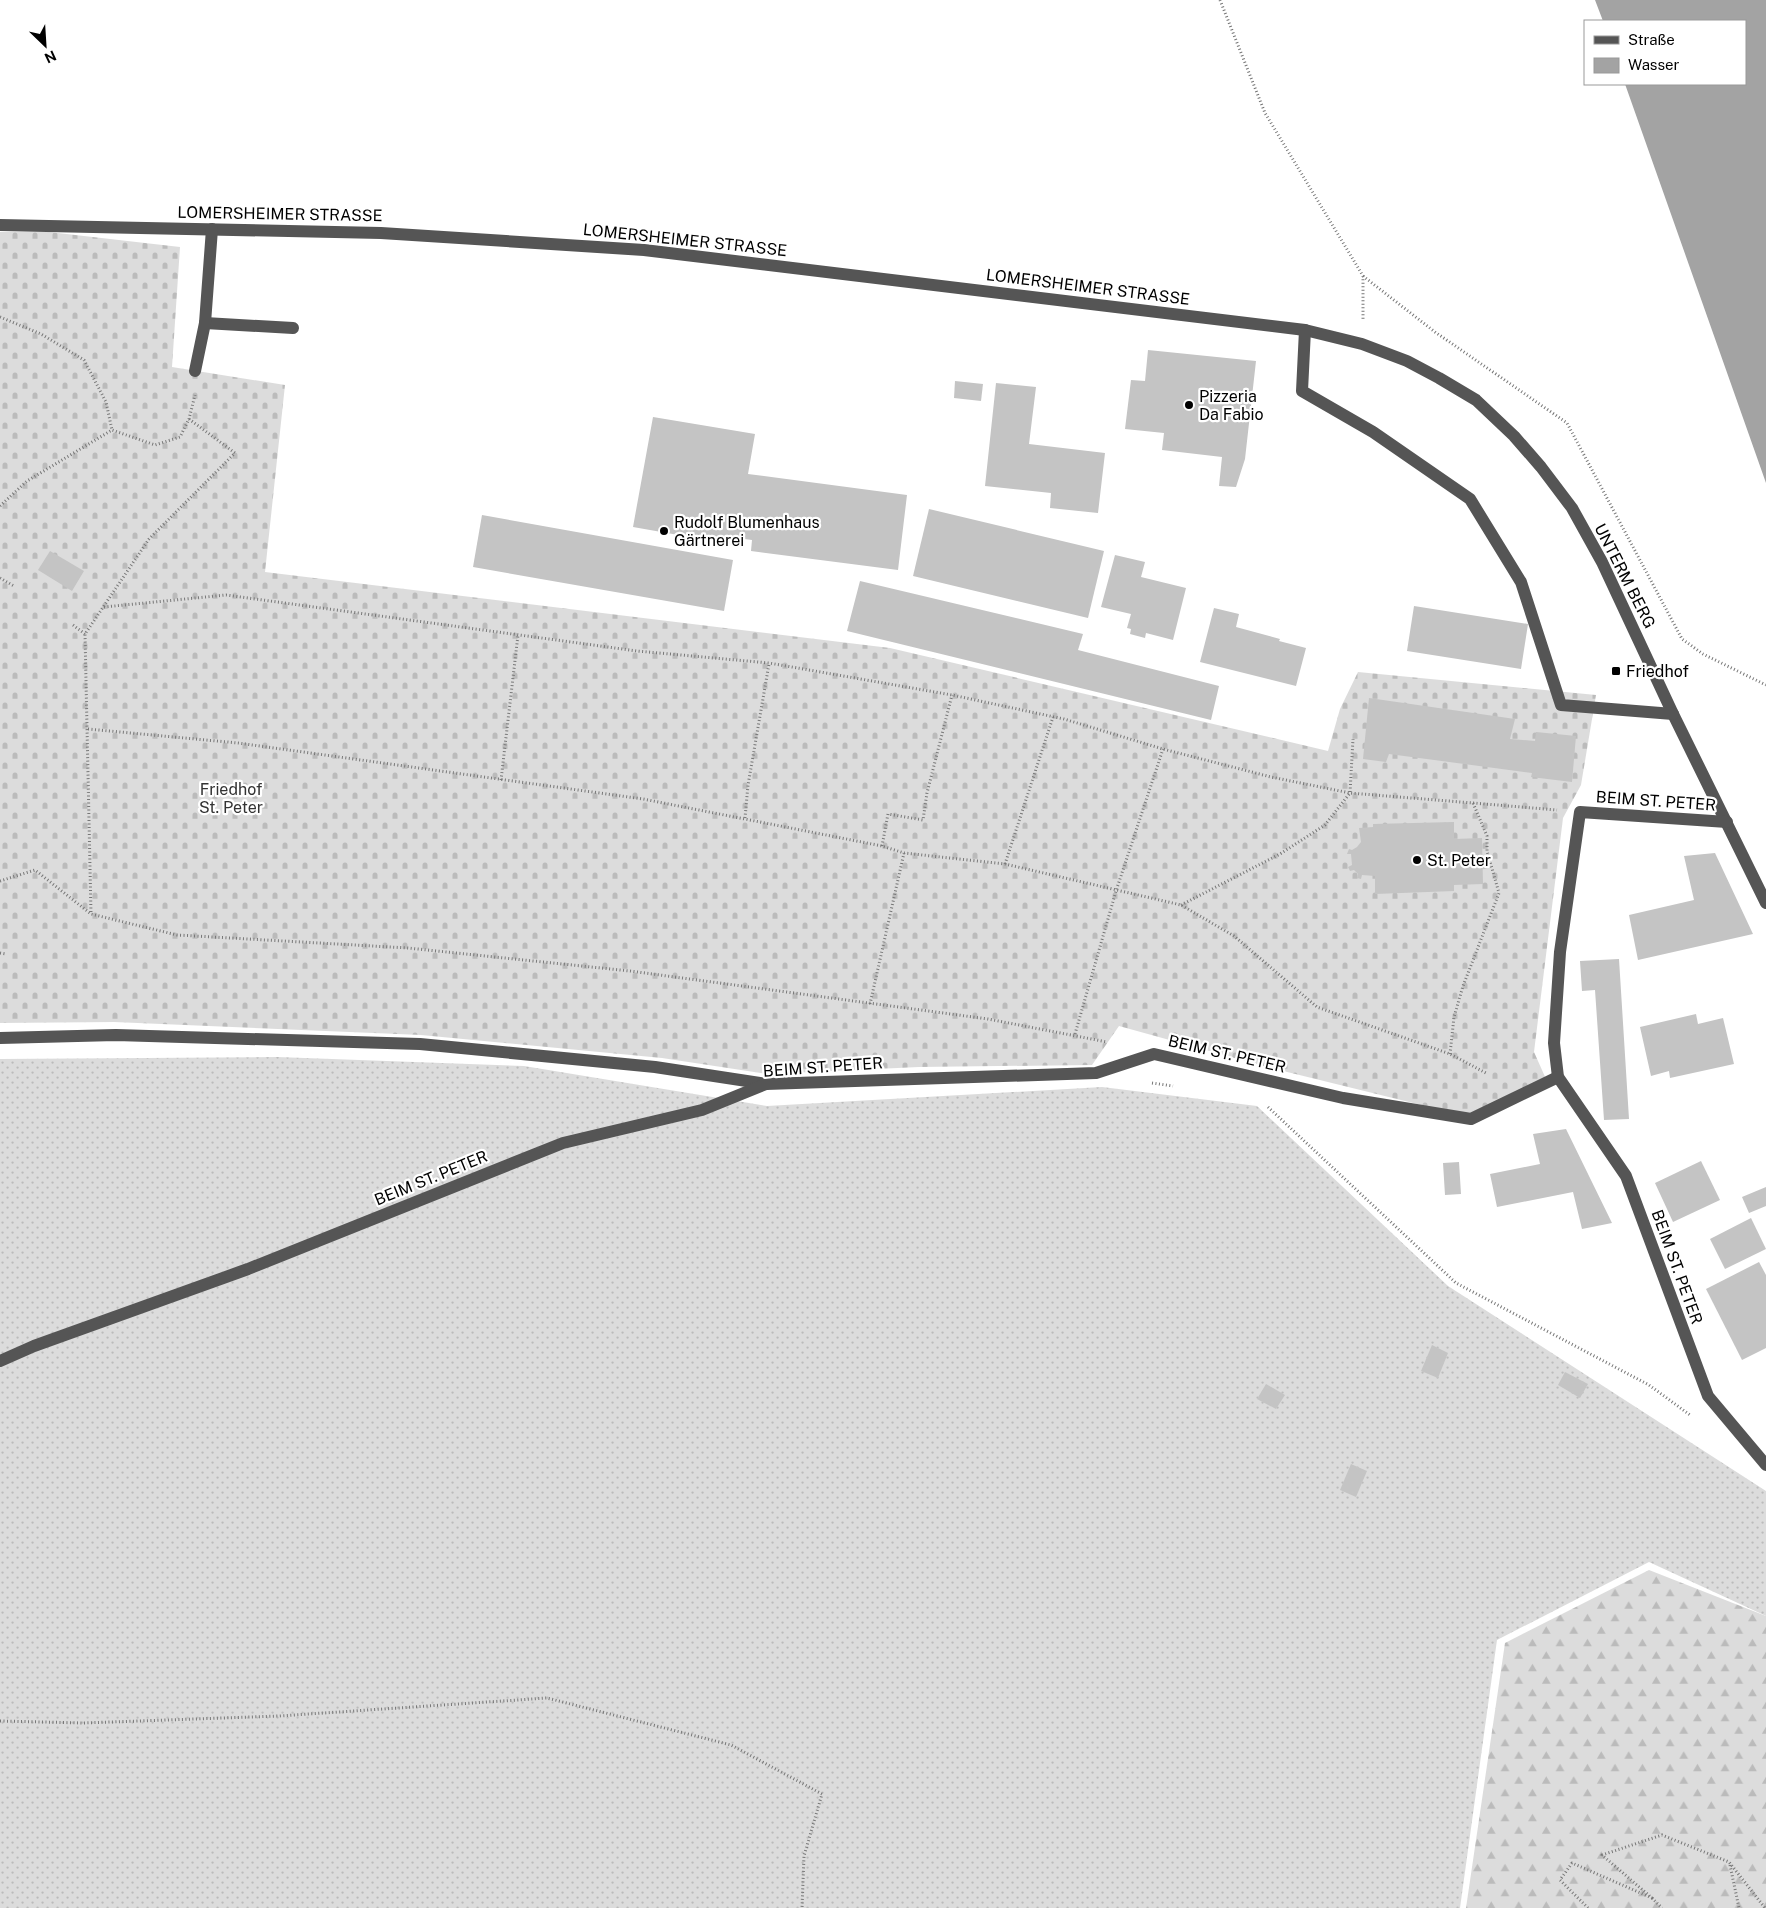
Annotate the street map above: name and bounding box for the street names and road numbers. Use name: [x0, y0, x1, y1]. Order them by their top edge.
street label: LOMERSHEIMER STRASSE: [177, 203, 383, 225]
street label: LOMERSHEIMER STRASSE: [582, 220, 788, 260]
street label: LOMERSHEIMER STRASSE: [985, 265, 1191, 309]
street label: UNTERM BERG: [1590, 520, 1660, 632]
street label: BEIM ST. PETER: [1595, 787, 1717, 815]
street label: BEIM ST. PETER: [1166, 1031, 1288, 1077]
street label: BEIM ST. PETER: [762, 1053, 884, 1081]
street label: BEIM ST. PETER: [372, 1147, 490, 1209]
street label: BEIM ST. PETER: [1647, 1207, 1707, 1327]

